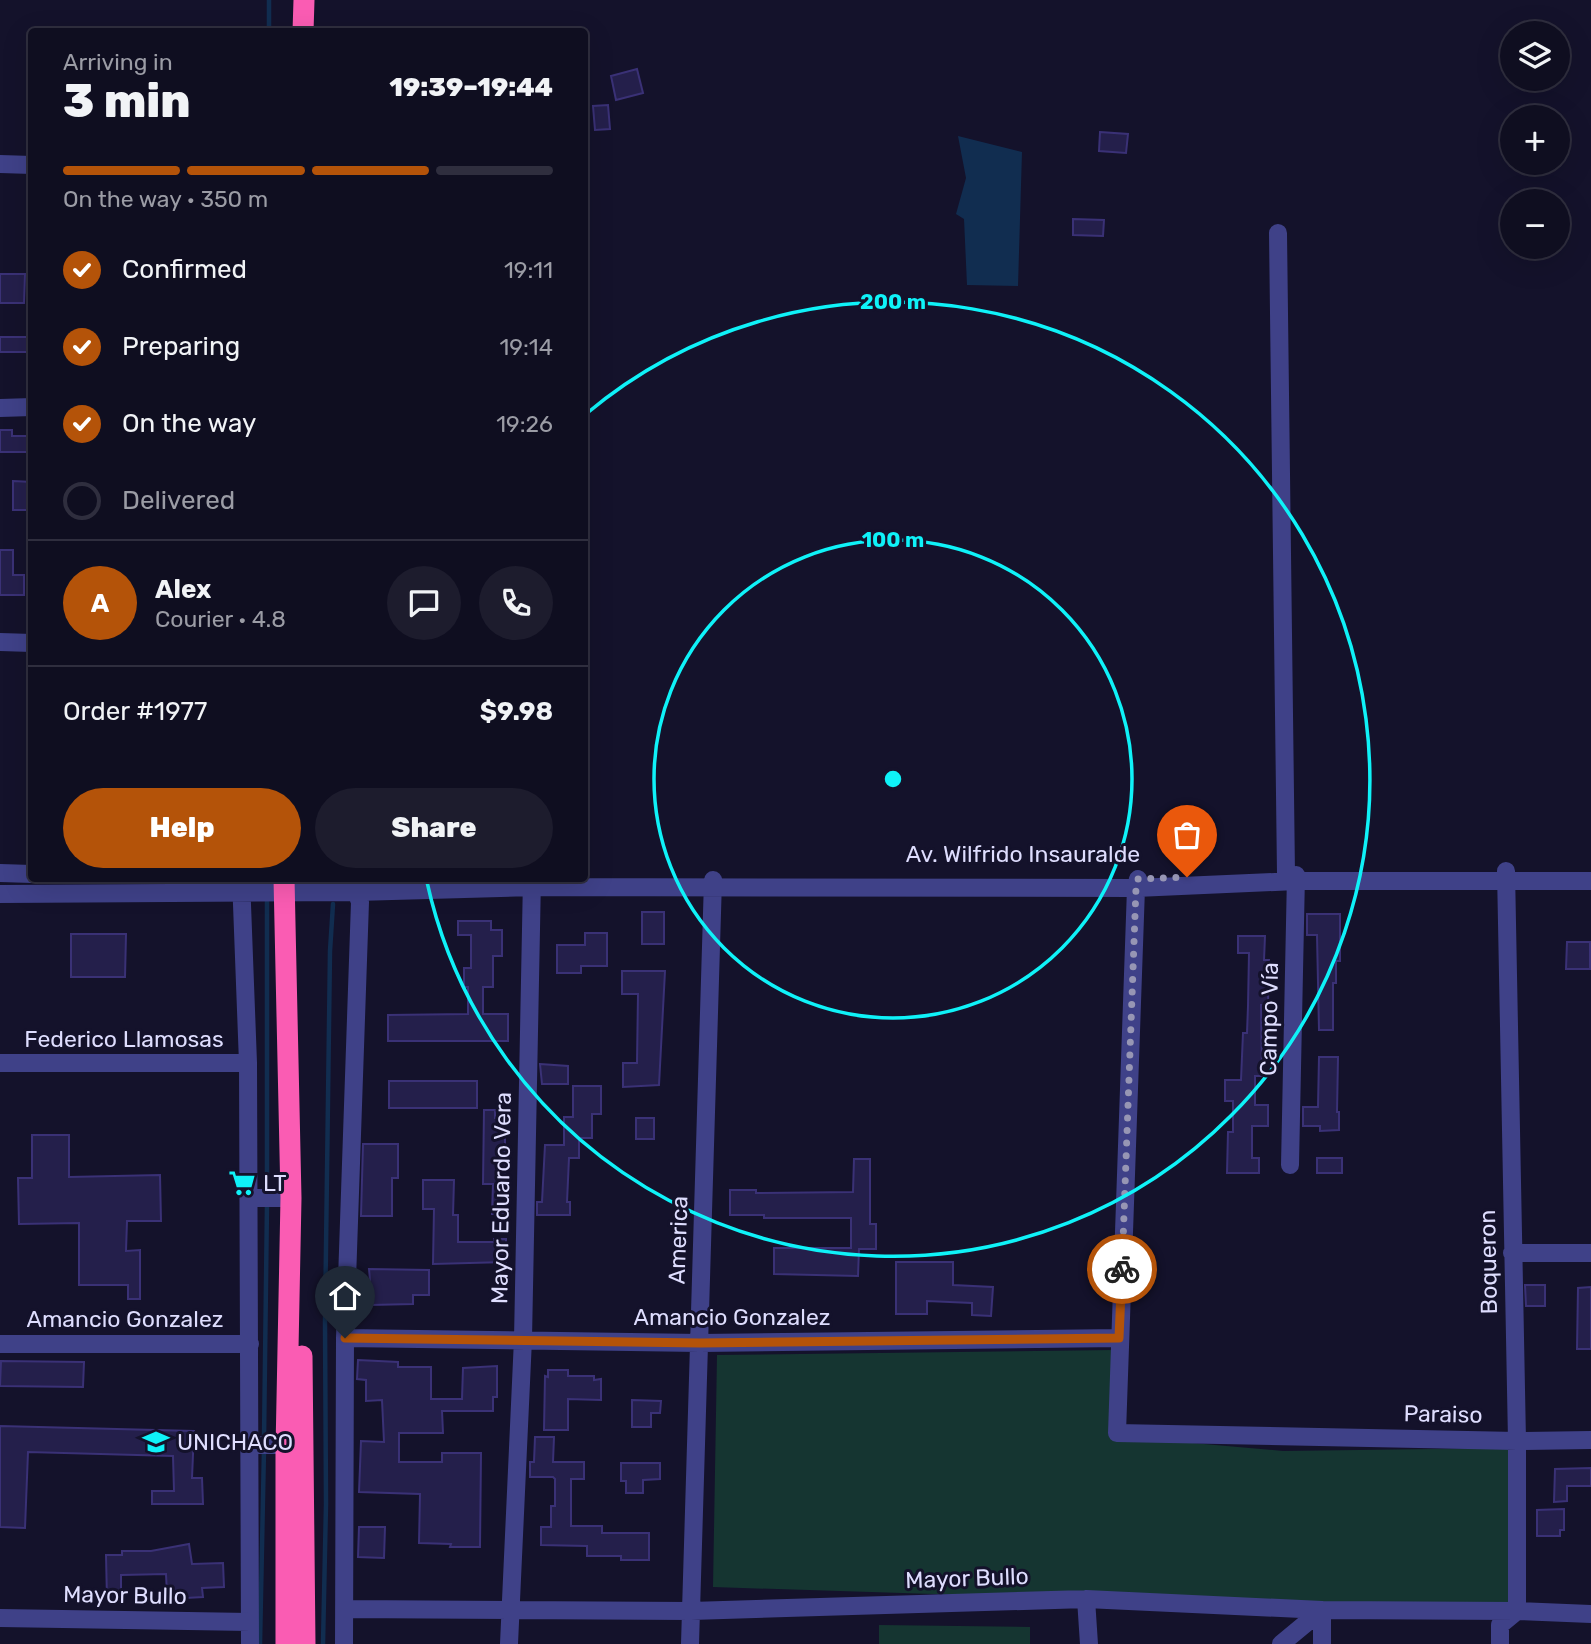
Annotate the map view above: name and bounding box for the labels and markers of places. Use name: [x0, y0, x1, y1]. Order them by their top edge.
centre of rings: [881, 767, 905, 791]
pin: [1157, 805, 1217, 877]
supermarket icon: LT: [227, 1168, 257, 1198]
place label: LT: [263, 1169, 287, 1197]
pin: [315, 1266, 375, 1338]
school or university icon: UNICHACO: [141, 1427, 171, 1457]
place label: UNICHACO: [177, 1428, 293, 1456]

